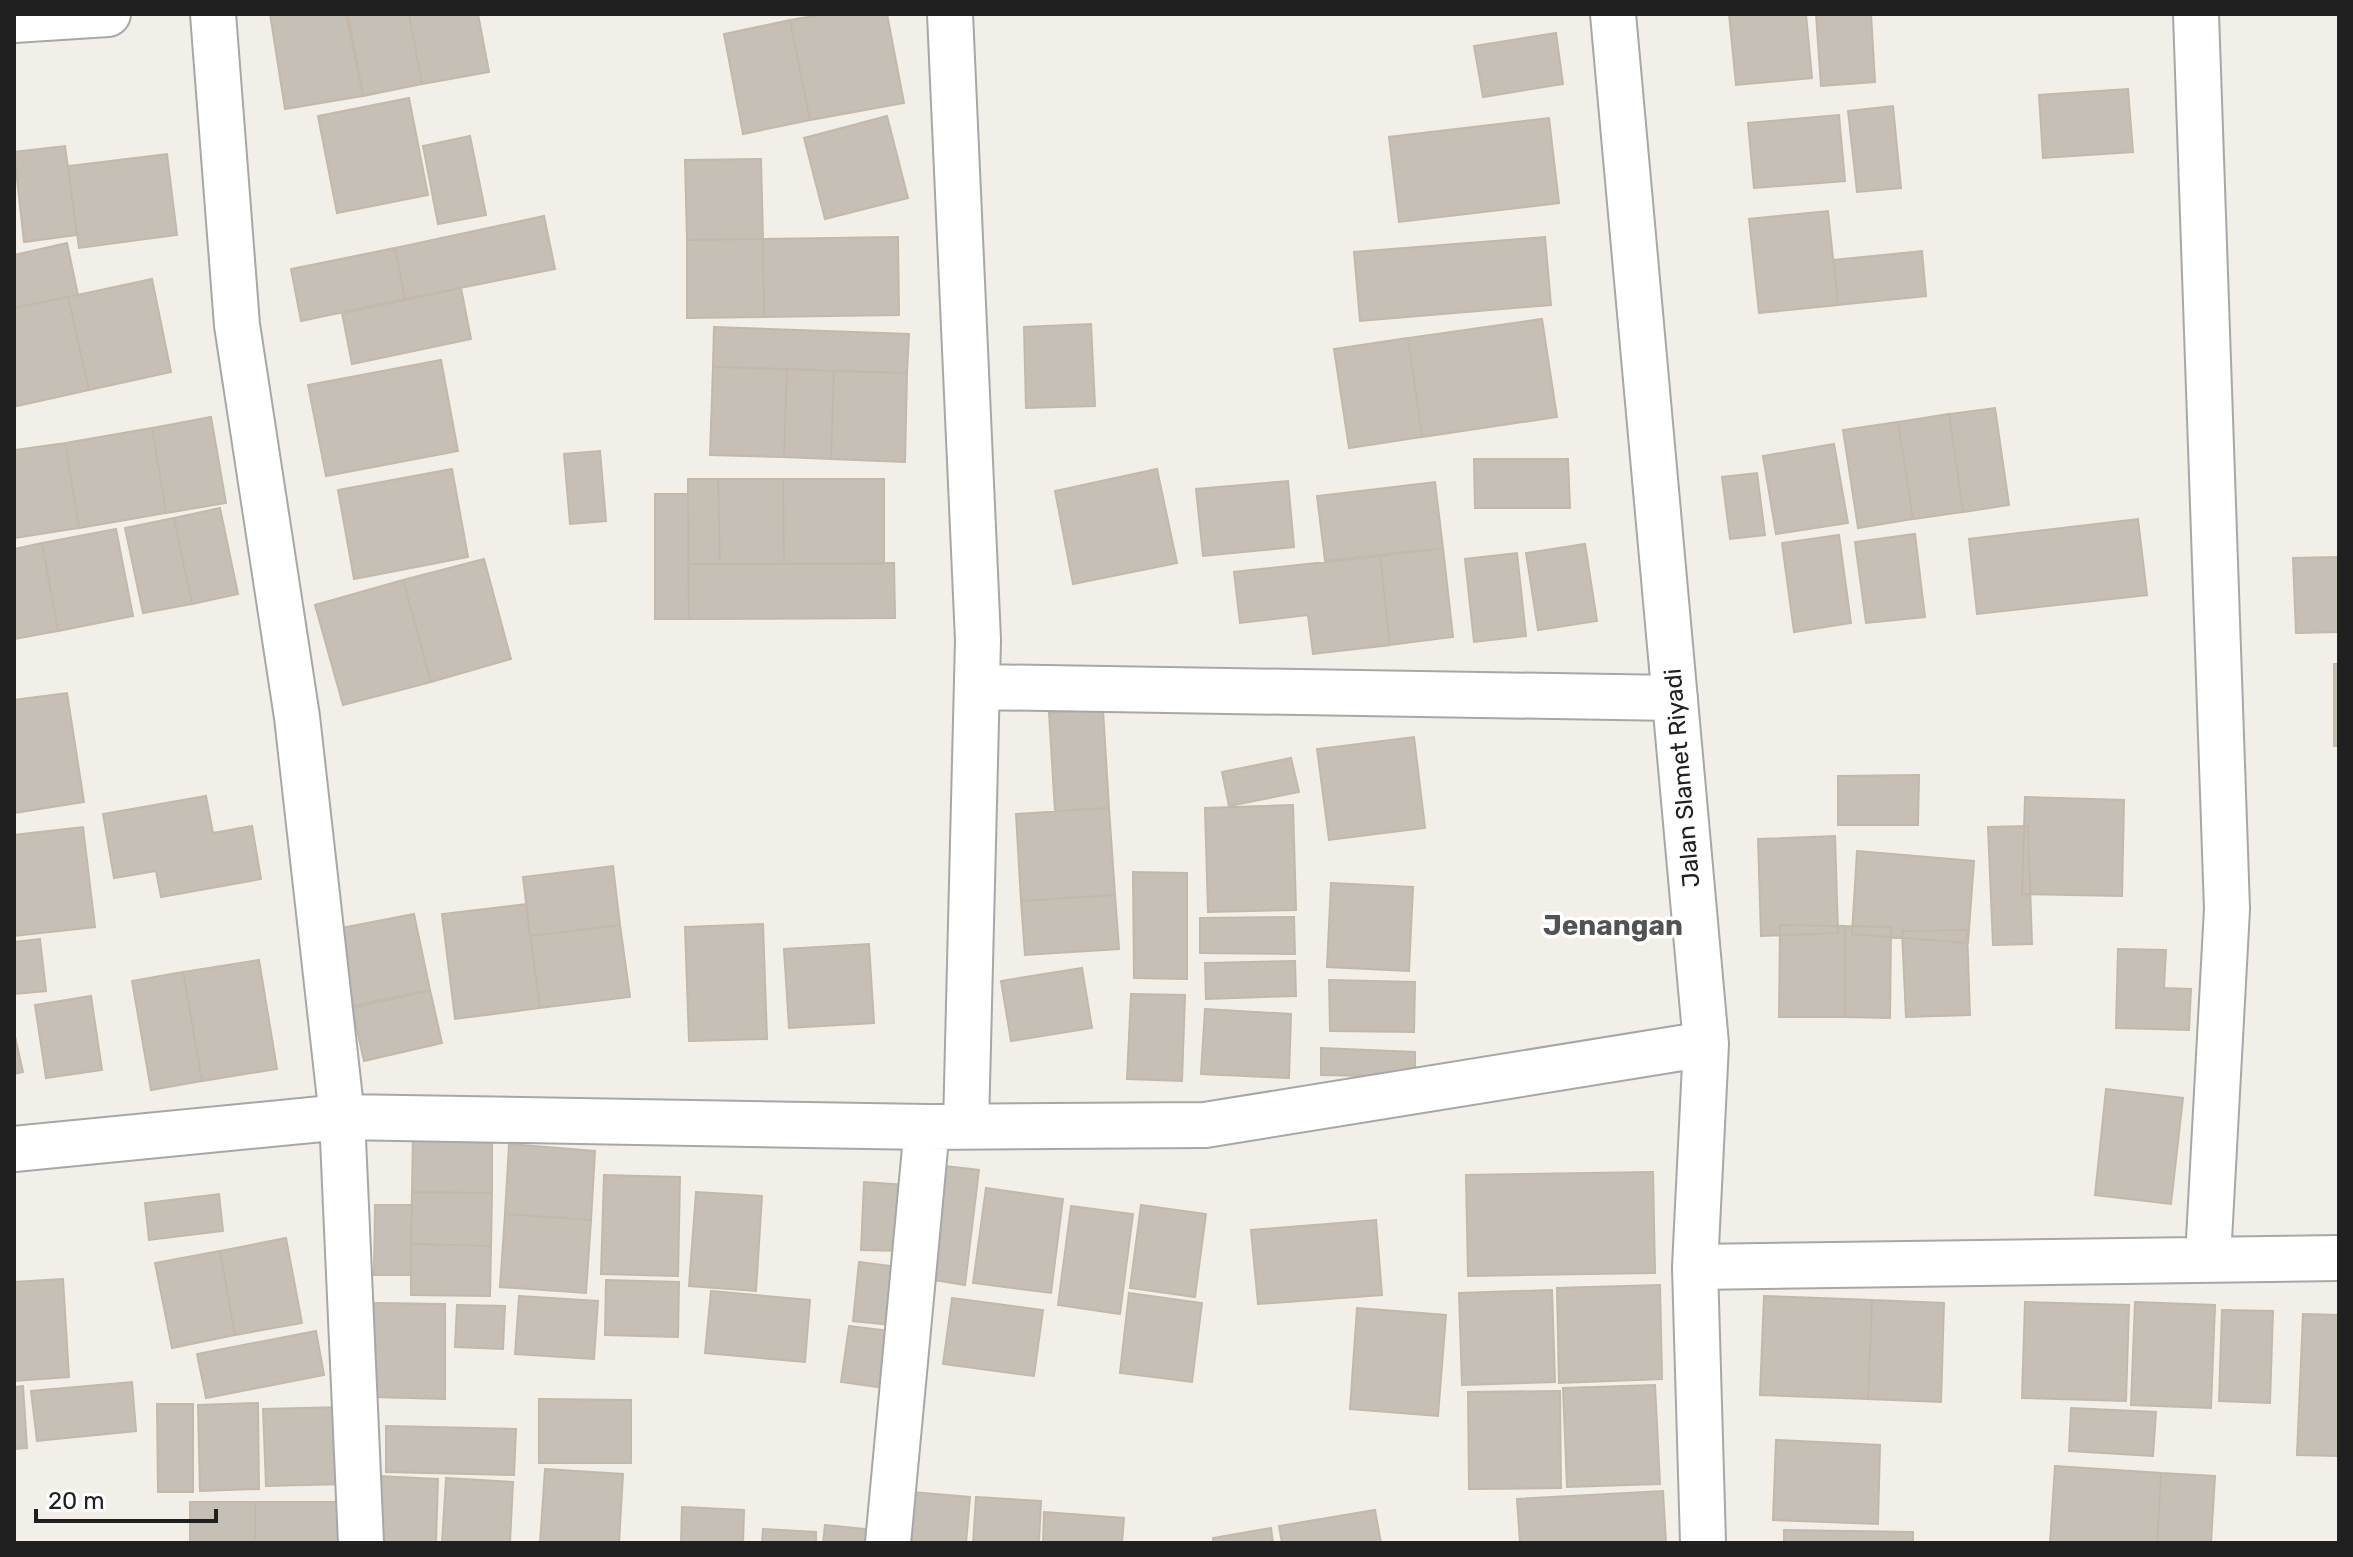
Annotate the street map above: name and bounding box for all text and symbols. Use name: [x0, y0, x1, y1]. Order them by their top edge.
street label: Jalan Slamet Riyadi: [1658, 667, 1706, 889]
district label: Jenangan: [1543, 909, 1683, 942]
scale bar: [36, 1473, 216, 1523]
text: 20 m: [48, 1487, 105, 1515]

